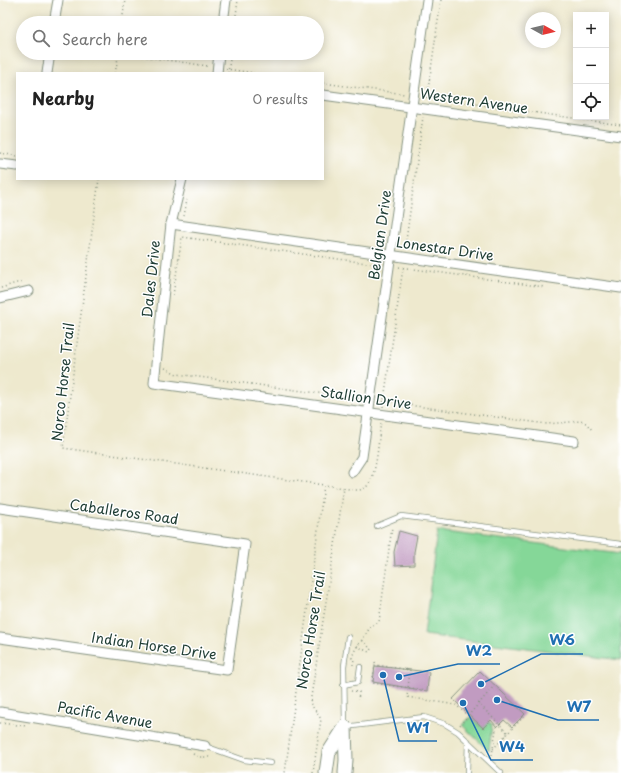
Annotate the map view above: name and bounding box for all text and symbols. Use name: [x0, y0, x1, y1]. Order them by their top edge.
north arrow: [525, 12, 561, 48]
map controls: [573, 12, 609, 120]
button: +: [573, 12, 609, 48]
search box: [16, 16, 324, 60]
icon: search: [30, 27, 52, 49]
text: Search here: [62, 27, 148, 50]
button: −: [573, 48, 609, 84]
street label: Western Avenue: [419, 83, 530, 119]
button: locate: [573, 84, 609, 120]
text: Nearby: [32, 85, 94, 111]
text: 0 results: [253, 89, 308, 108]
street label: Belgian Drive: [363, 189, 396, 281]
street label: Lonestar Drive: [395, 231, 496, 266]
street label: Dales Drive: [136, 239, 165, 319]
street label: Norco Horse Trail: [46, 322, 79, 442]
street label: Stallion Drive: [319, 381, 413, 414]
street label: Caballeros Road: [68, 493, 180, 530]
street label: Norco Horse Trail: [291, 569, 330, 690]
street label: Indian Horse Drive: [90, 626, 218, 665]
callout: W6: [541, 627, 583, 654]
text: W6: [549, 627, 575, 650]
callout: W2: [458, 637, 500, 664]
text: W2: [466, 638, 493, 661]
callout: W7: [558, 693, 599, 720]
text: W7: [567, 694, 592, 717]
street label: Pacific Avenue: [56, 696, 155, 733]
callout: W1: [399, 714, 437, 741]
text: W1: [407, 715, 429, 738]
callout: W4: [491, 733, 533, 760]
text: W4: [499, 734, 525, 757]

